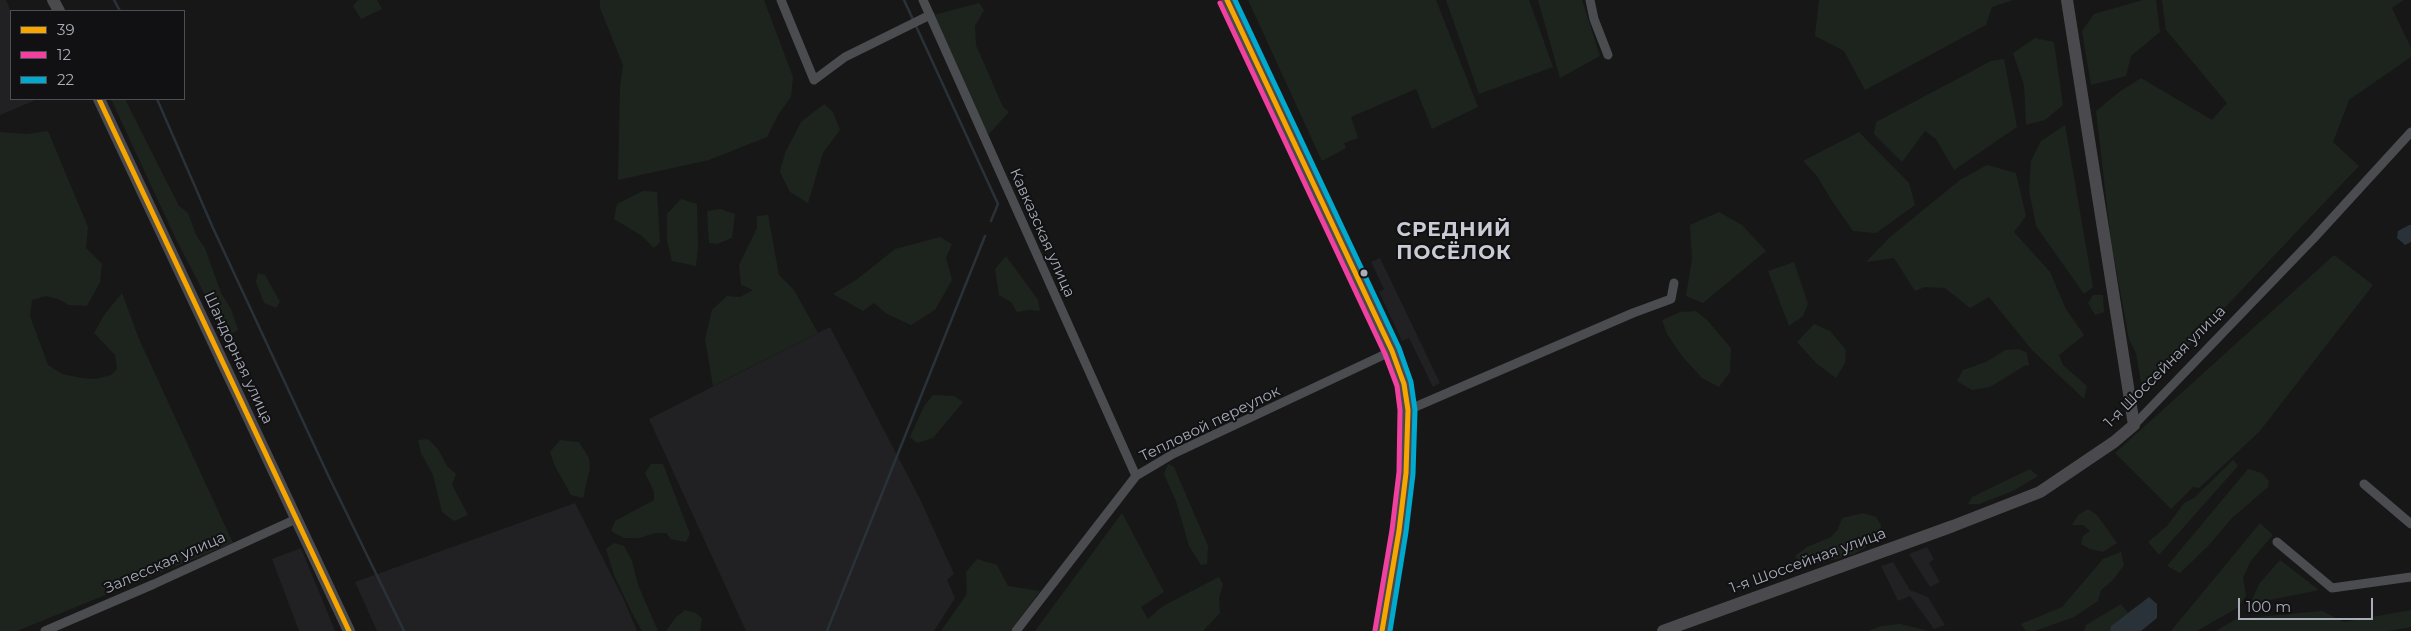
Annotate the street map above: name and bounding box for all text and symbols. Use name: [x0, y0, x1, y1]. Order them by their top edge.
legend: [10, 10, 185, 100]
text: 39: [57, 20, 75, 39]
text: 12: [57, 45, 71, 64]
text: 22: [57, 70, 74, 89]
street label: Кавказская улица: [1005, 166, 1079, 300]
district label: СРЕДНИЙ ПОСЁЛОК: [1395, 218, 1513, 265]
unlabelled marker: [1359, 268, 1369, 278]
street label: Шандорная улица: [200, 289, 276, 427]
street label: 1-я Шоссейная улица: [2100, 302, 2230, 432]
street label: Тепловой переулок: [1137, 382, 1283, 466]
street label: 1-я Шоссейная улица: [1728, 524, 1888, 598]
street label: Залесская улица: [102, 528, 228, 598]
scale bar: [2241, 588, 2376, 620]
text: 100 m: [2246, 597, 2291, 616]

